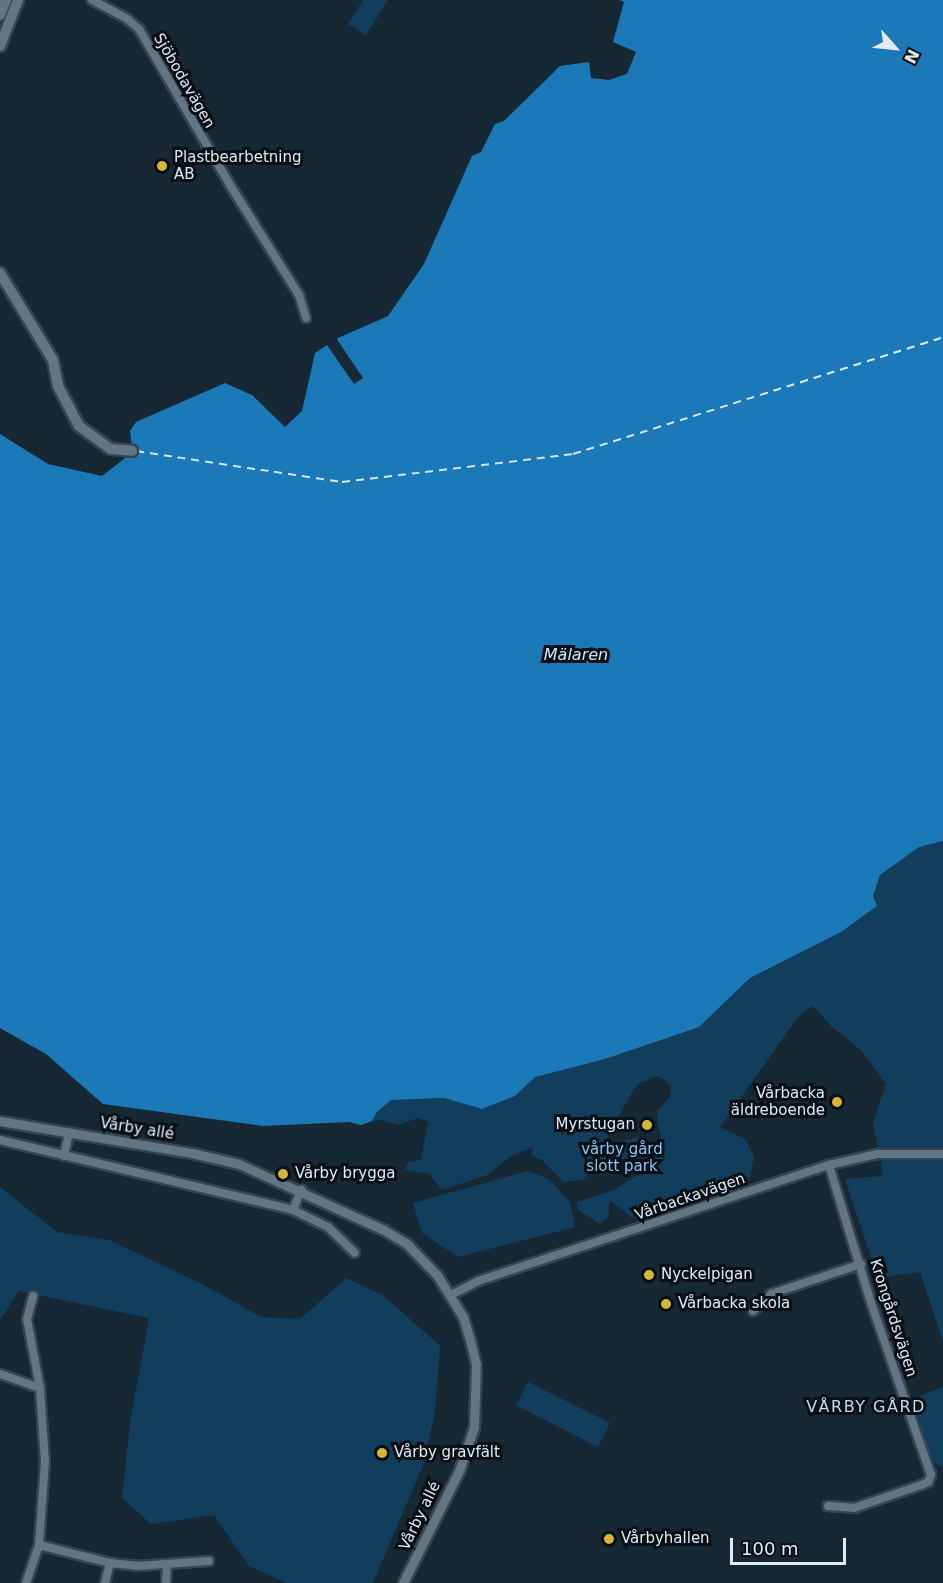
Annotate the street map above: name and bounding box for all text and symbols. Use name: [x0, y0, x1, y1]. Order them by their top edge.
north arrow: [865, 18, 925, 78]
street label: Sjöbodavägen: [150, 30, 218, 132]
text: N: [900, 46, 923, 67]
place label: Plastbearbetning AB: [174, 148, 302, 183]
marker: Plastbearbetning AB: [155, 159, 169, 173]
water label: Mälaren: [544, 645, 608, 665]
place label: Vårbacka äldreboende: [731, 1084, 825, 1119]
marker: Vårbacka äldreboende: [830, 1095, 844, 1109]
street label: Vårby allé: [99, 1114, 175, 1144]
place label: Myrstugan: [556, 1116, 635, 1134]
marker: Myrstugan: [640, 1118, 654, 1132]
park label: vårby gård slott park: [581, 1140, 663, 1175]
place label: Vårby brygga: [295, 1165, 395, 1183]
marker: Vårby brygga: [276, 1167, 290, 1181]
street label: Vårbackavägen: [633, 1170, 747, 1224]
street label: Krongårdsvägen: [865, 1257, 921, 1379]
place label: Nyckelpigan: [661, 1266, 753, 1284]
marker: Nyckelpigan: [642, 1268, 656, 1282]
place label: Vårbacka skola: [678, 1295, 790, 1313]
marker: Vårbacka skola: [659, 1297, 673, 1311]
district label: VÅRBY GÅRD: [806, 1397, 926, 1417]
place label: Vårby gravfält: [394, 1444, 500, 1462]
marker: Vårby gravfält: [375, 1446, 389, 1460]
street label: Vårby allé: [396, 1479, 444, 1553]
scale bar: [733, 1526, 848, 1564]
place label: Vårbyhallen: [621, 1530, 710, 1548]
marker: Vårbyhallen: [602, 1532, 616, 1546]
text: 100 m: [741, 1538, 799, 1559]

